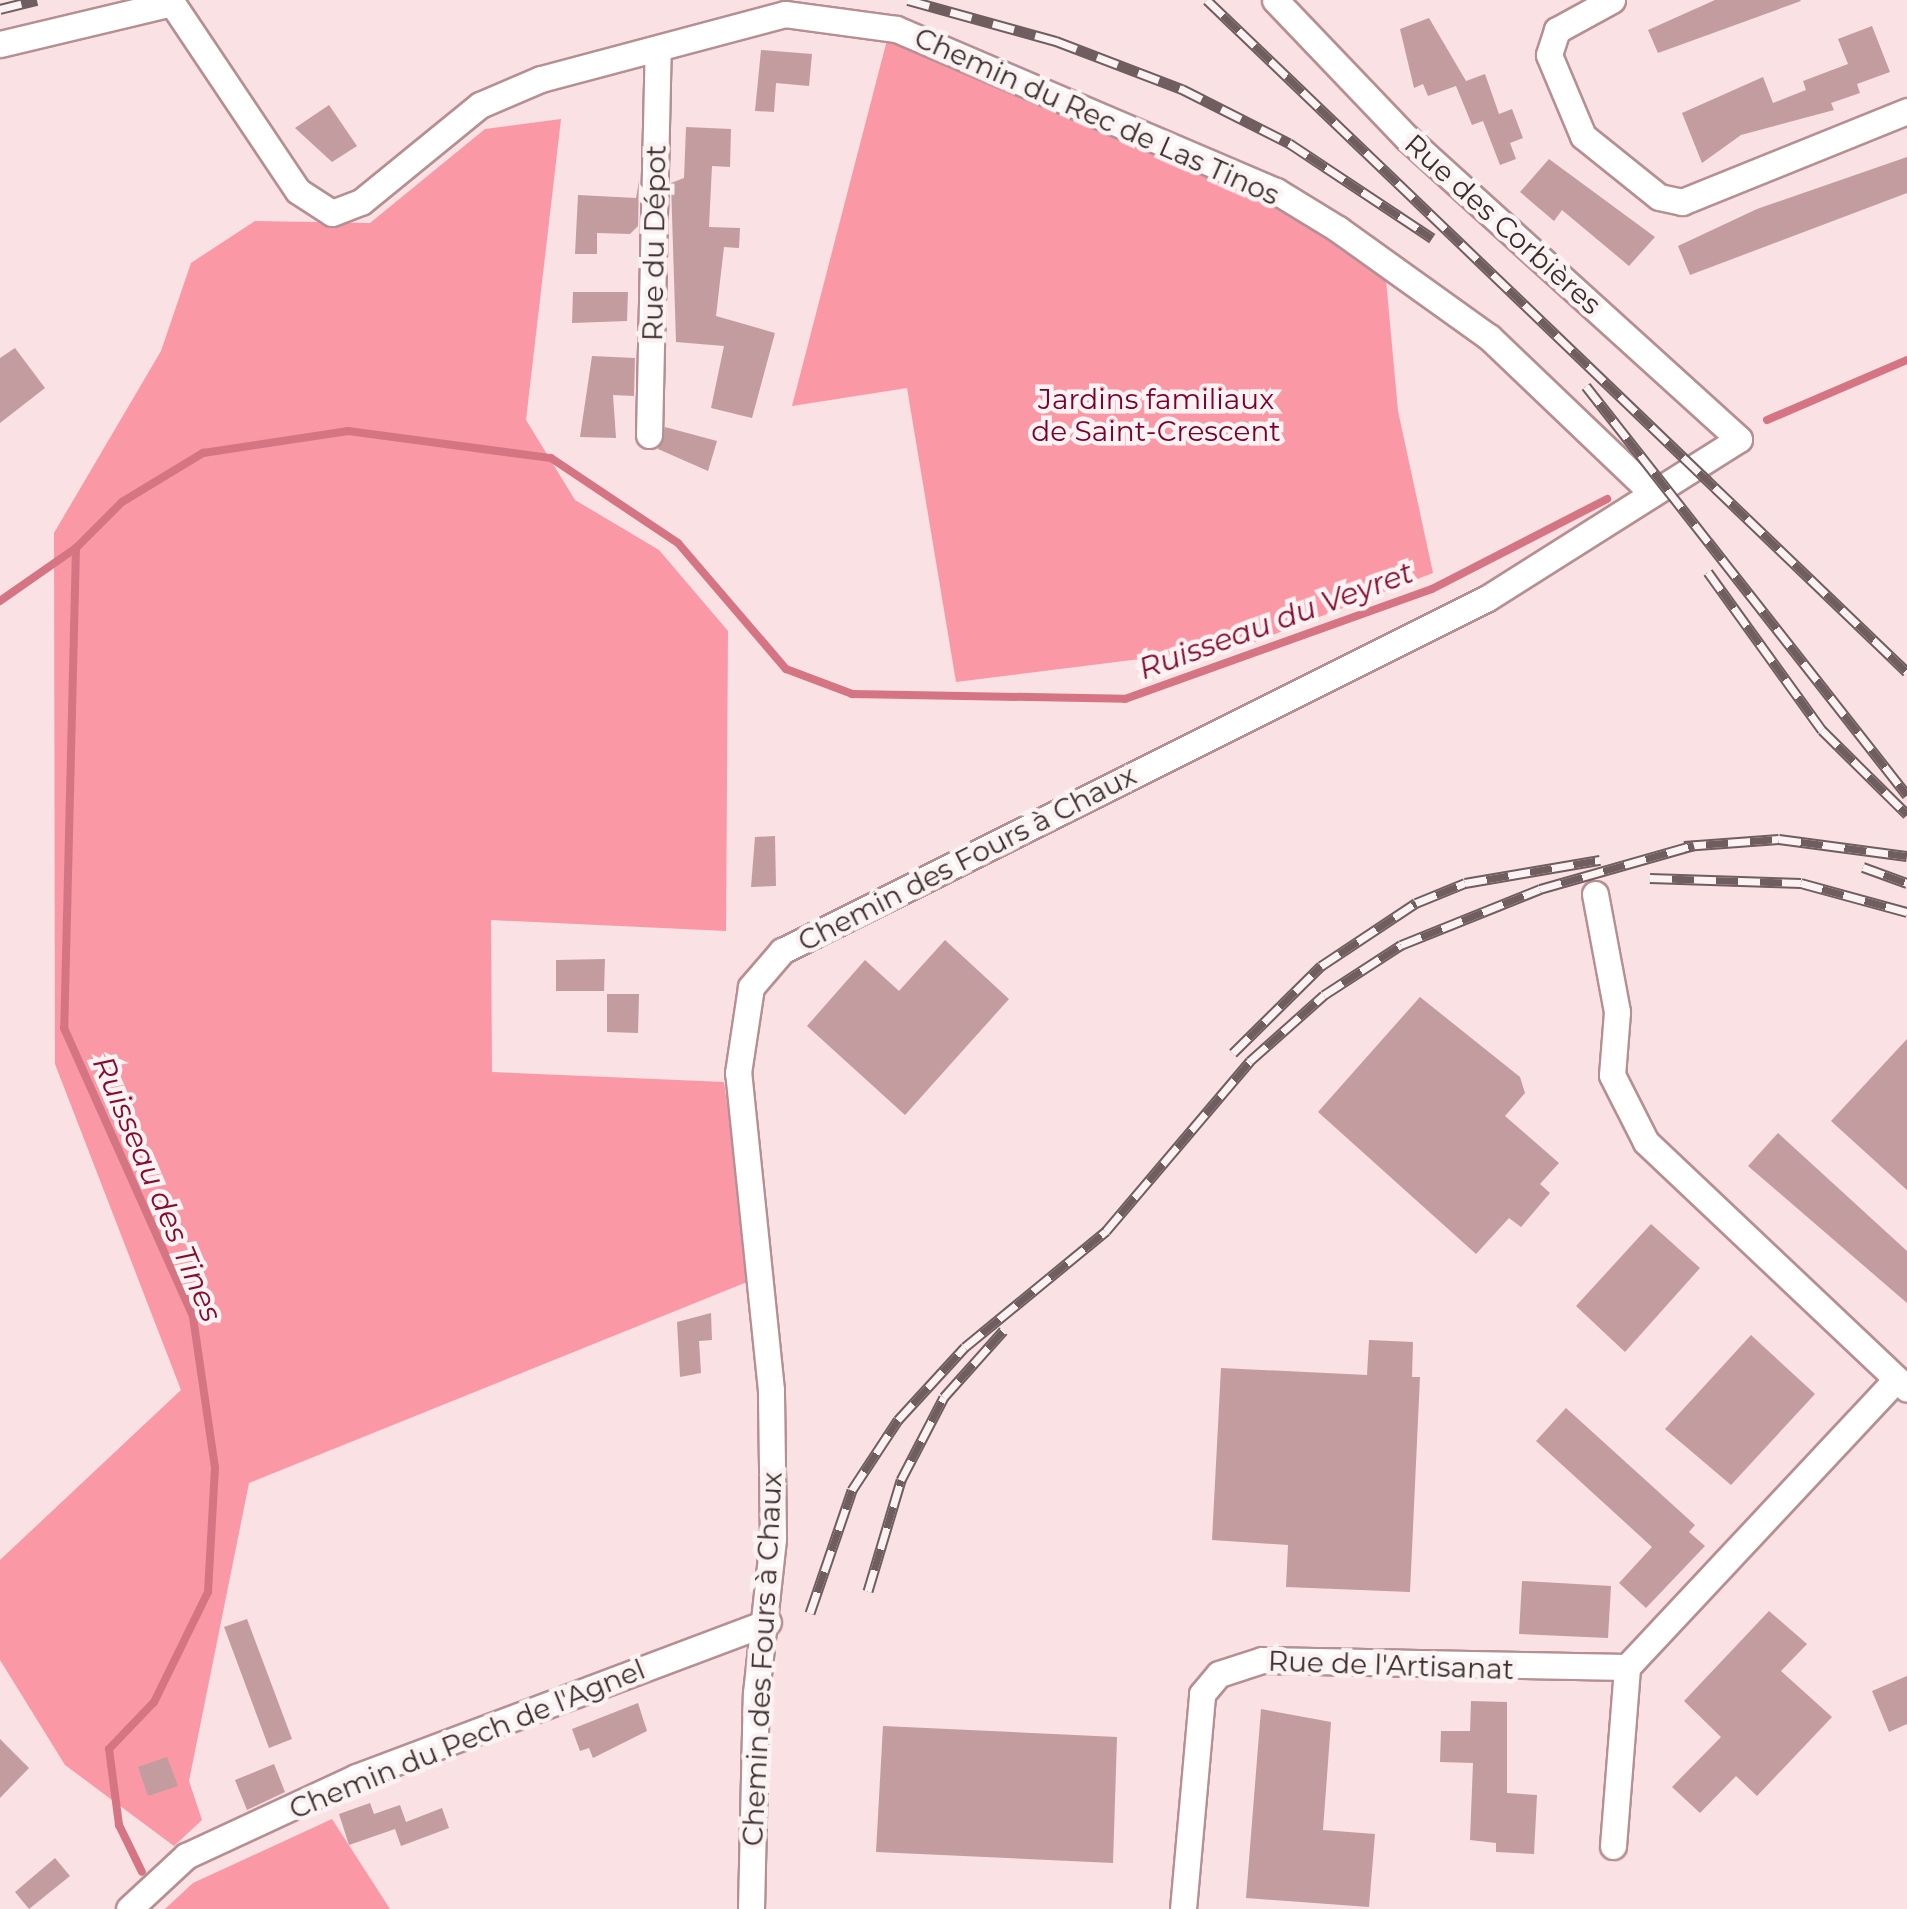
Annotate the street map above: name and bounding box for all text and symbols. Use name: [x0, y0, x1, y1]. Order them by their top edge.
street label: Chemin du Rec de Las Tinos: [909, 20, 1285, 212]
street label: Rue des Corbières: [1398, 127, 1608, 321]
street label: Rue du Dépot: [635, 145, 673, 341]
park label: Jardins familiaux de Saint-Crescent: [1031, 382, 1281, 448]
water label: Ruisseau du Veyret: [1134, 555, 1418, 687]
street label: Chemin des Fours à Chaux: [792, 758, 1142, 958]
water label: Ruisseau des Tines: [85, 1051, 229, 1327]
street label: Chemin des Fours à Chaux: [735, 1471, 789, 1847]
street label: Rue de l'Artisanat: [1267, 1644, 1515, 1686]
street label: Chemin du Pech de l'Agnel: [284, 1652, 650, 1826]

